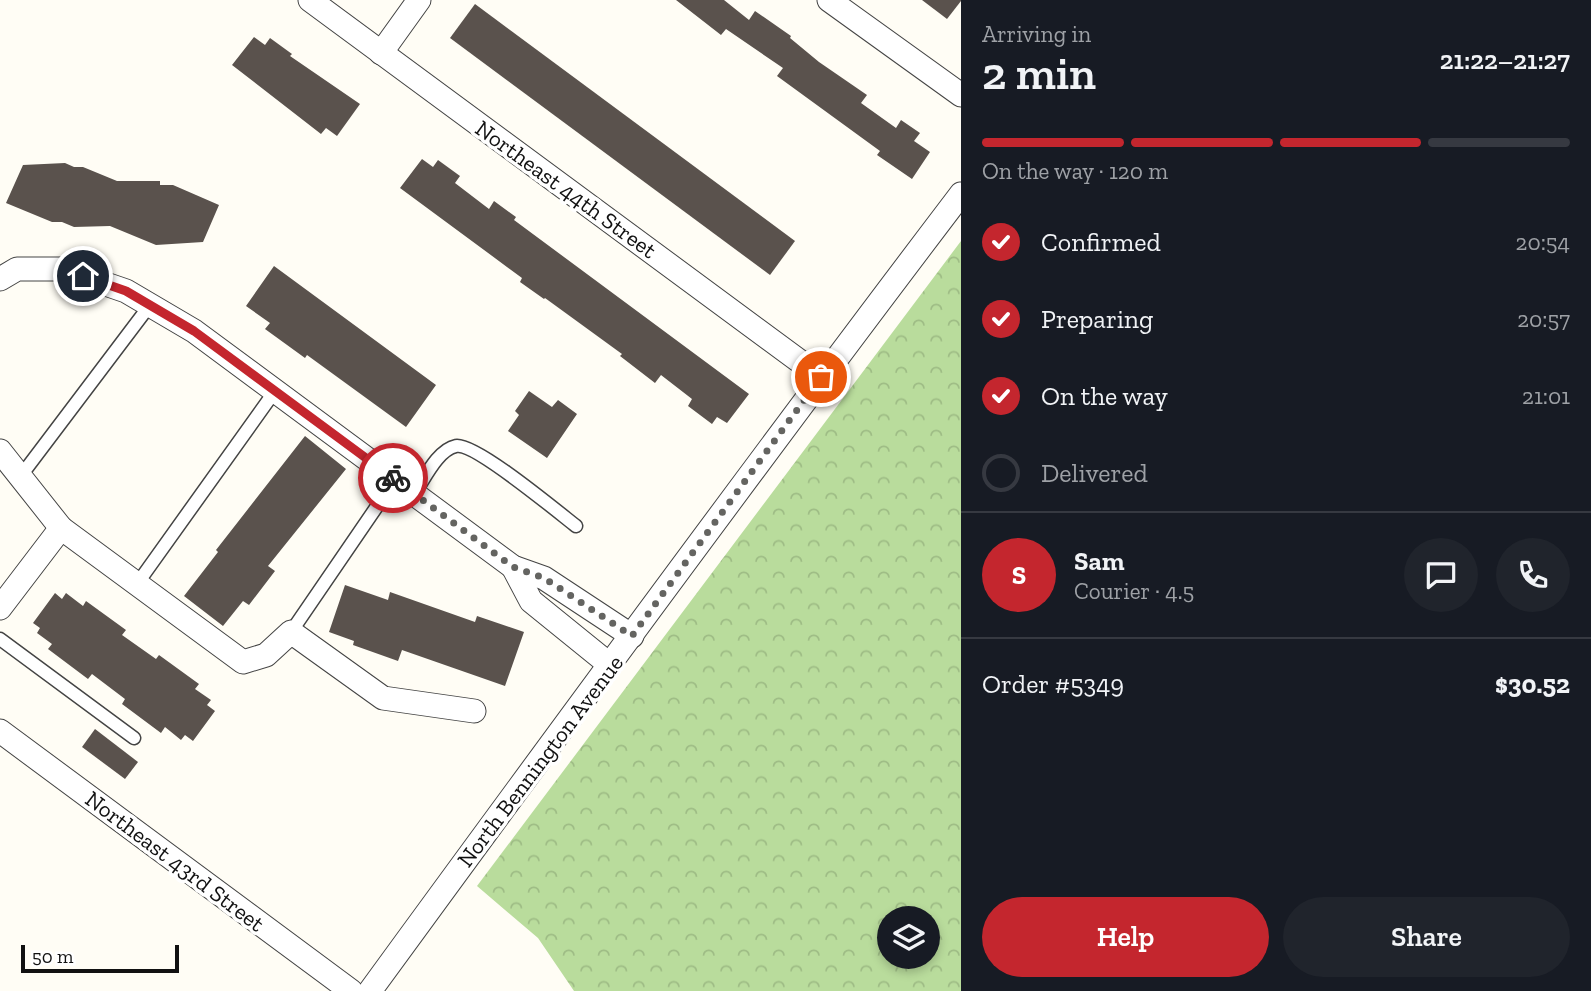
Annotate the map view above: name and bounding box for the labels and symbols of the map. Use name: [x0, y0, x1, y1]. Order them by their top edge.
street label: Northeast 44th Street: [470, 114, 662, 264]
pin: [53, 246, 113, 306]
pin: [791, 347, 851, 407]
courier: [358, 443, 428, 513]
street label: North Bennington Avenue: [451, 649, 629, 873]
street label: Northeast 43rd Street: [80, 785, 270, 938]
scale bar: [21, 942, 178, 974]

